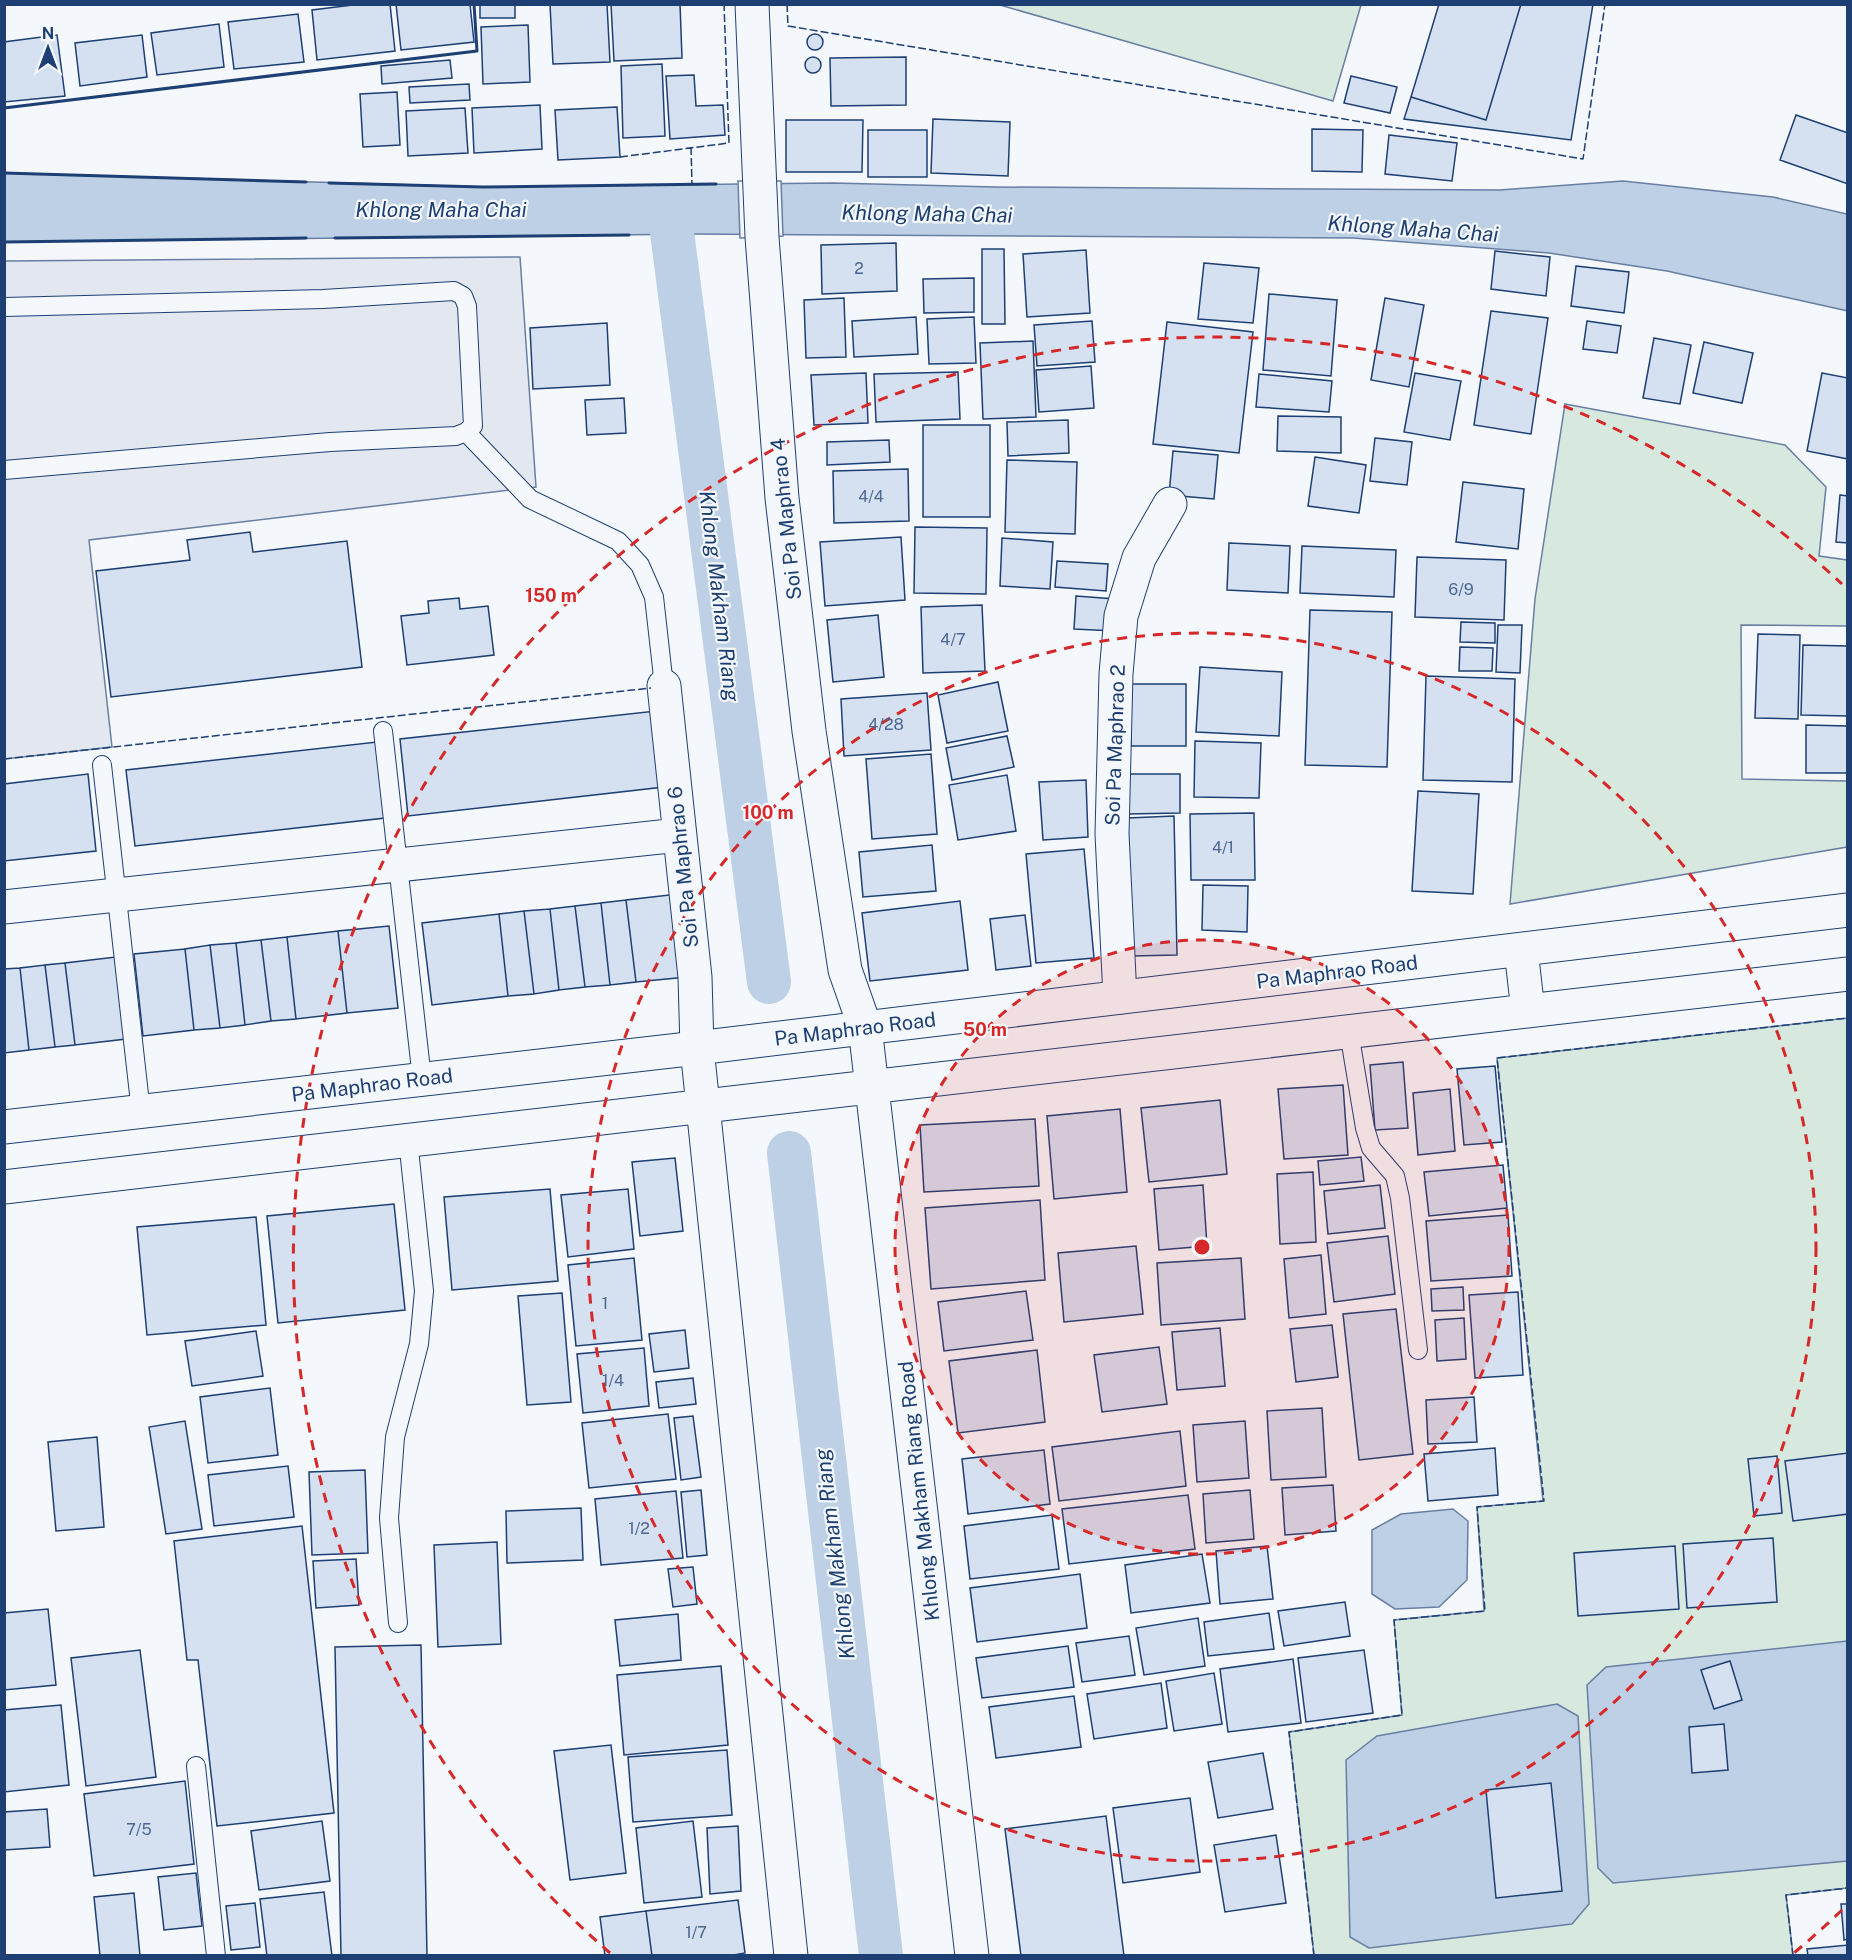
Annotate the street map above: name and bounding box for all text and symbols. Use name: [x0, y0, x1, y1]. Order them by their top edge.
north arrow: [18, 18, 78, 78]
text: N: [42, 24, 54, 43]
water label: Khlong Maha Chai: [355, 197, 527, 222]
water label: Khlong Maha Chai: [841, 200, 1013, 227]
water label: Khlong Maha Chai: [1327, 210, 1499, 247]
house number: 2: [854, 259, 864, 278]
street label: Soi Pa Maphrao 4: [766, 437, 806, 601]
house number: 4/4: [858, 487, 884, 506]
water label: Khlong Makham Riang: [694, 489, 745, 703]
house number: 6/9: [1448, 580, 1474, 599]
text: 150 m: [525, 585, 577, 606]
house number: 4/7: [940, 630, 966, 649]
street label: Soi Pa Maphrao 2: [1100, 664, 1130, 826]
house number: 4/28: [868, 715, 904, 734]
street label: Soi Pa Maphrao 6: [663, 785, 703, 949]
text: 100 m: [742, 802, 794, 823]
house number: 4/1: [1212, 838, 1234, 857]
street label: Pa Maphrao Road: [1255, 950, 1419, 994]
street label: Pa Maphrao Road: [773, 1007, 937, 1051]
text: 50 m: [963, 1019, 1007, 1040]
street label: Pa Maphrao Road: [290, 1063, 454, 1107]
centre of rings: [1192, 1237, 1212, 1257]
house number: 1: [602, 1294, 608, 1313]
street label: Khlong Makham Riang Road: [893, 1360, 945, 1622]
house number: 1/4: [602, 1371, 624, 1390]
water label: Khlong Makham Riang: [809, 1447, 860, 1661]
house number: 1/2: [628, 1519, 650, 1538]
house number: 7/5: [126, 1820, 152, 1839]
house number: 1/7: [685, 1923, 707, 1942]

